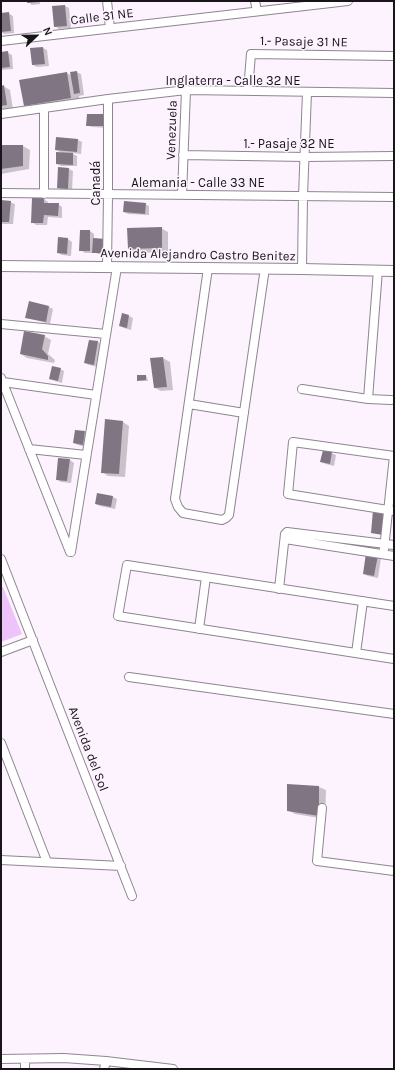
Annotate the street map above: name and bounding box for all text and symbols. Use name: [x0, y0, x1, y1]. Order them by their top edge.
street label: Calle 31 NE: [70, 5, 134, 29]
north arrow: [16, 16, 56, 56]
text: N: [40, 25, 55, 37]
street label: 1.- Pasaje 31 NE: [260, 33, 348, 51]
street label: Inglaterra - Calle 32 NE: [165, 73, 301, 89]
street label: Venezuela: [163, 100, 181, 160]
street label: 1.- Pasaje 32 NE: [244, 136, 334, 152]
street label: Canadá: [88, 161, 104, 205]
street label: Alemania - Calle 33 NE: [131, 175, 265, 191]
street label: Avenida Alejandro Castro Benitez: [100, 245, 296, 265]
street label: Avenida del Sol: [65, 704, 111, 794]

